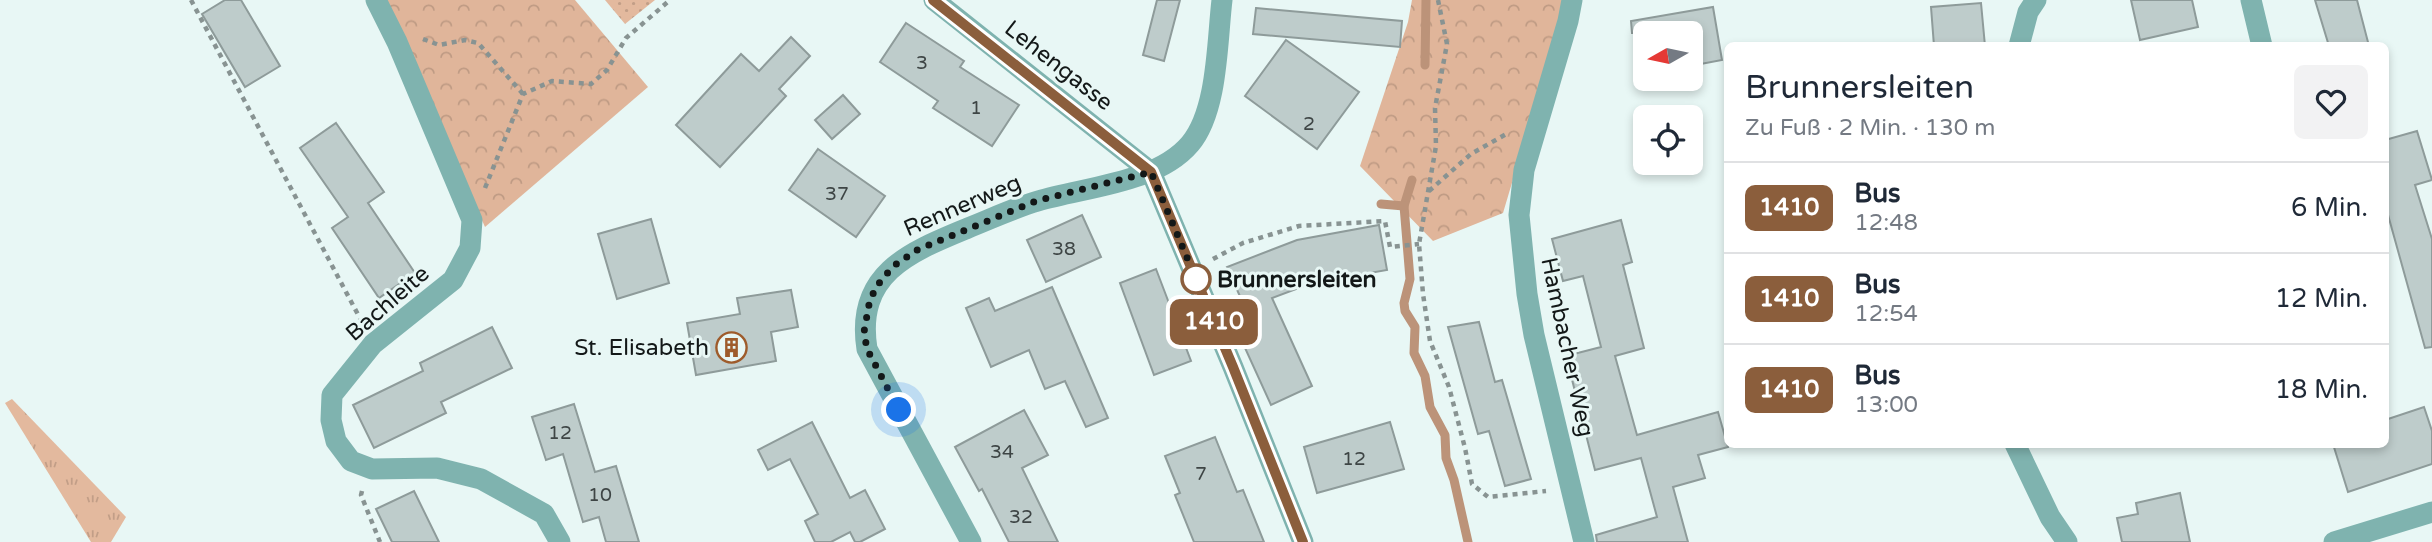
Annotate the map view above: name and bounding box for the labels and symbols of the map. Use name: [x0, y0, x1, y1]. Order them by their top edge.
street label: Lehengasse: [999, 15, 1118, 117]
north arrow: [1633, 21, 1703, 91]
house number: 3: [916, 52, 928, 74]
house number: 1: [970, 97, 982, 119]
house number: 2: [1303, 113, 1315, 135]
street label: Rennerweg: [899, 169, 1025, 243]
house number: 37: [825, 183, 849, 205]
house number: 38: [1052, 238, 1076, 260]
street label: Hambacher Weg: [1534, 255, 1600, 439]
street label: Bachleite: [340, 260, 435, 348]
marker: Brunnersleiten: [1181, 264, 1211, 294]
place label: Brunnersleiten: [1217, 266, 1377, 294]
line badge: 1410: [1165, 299, 1263, 345]
building icon: St. Elisabeth: [715, 330, 749, 364]
place label: St. Elisabeth: [574, 334, 709, 362]
your location: [881, 392, 916, 427]
house number: 12: [548, 422, 572, 444]
house number: 34: [990, 441, 1014, 463]
house number: 12: [1342, 448, 1366, 470]
house number: 7: [1195, 463, 1207, 485]
house number: 10: [588, 484, 612, 506]
house number: 32: [1009, 506, 1033, 528]

